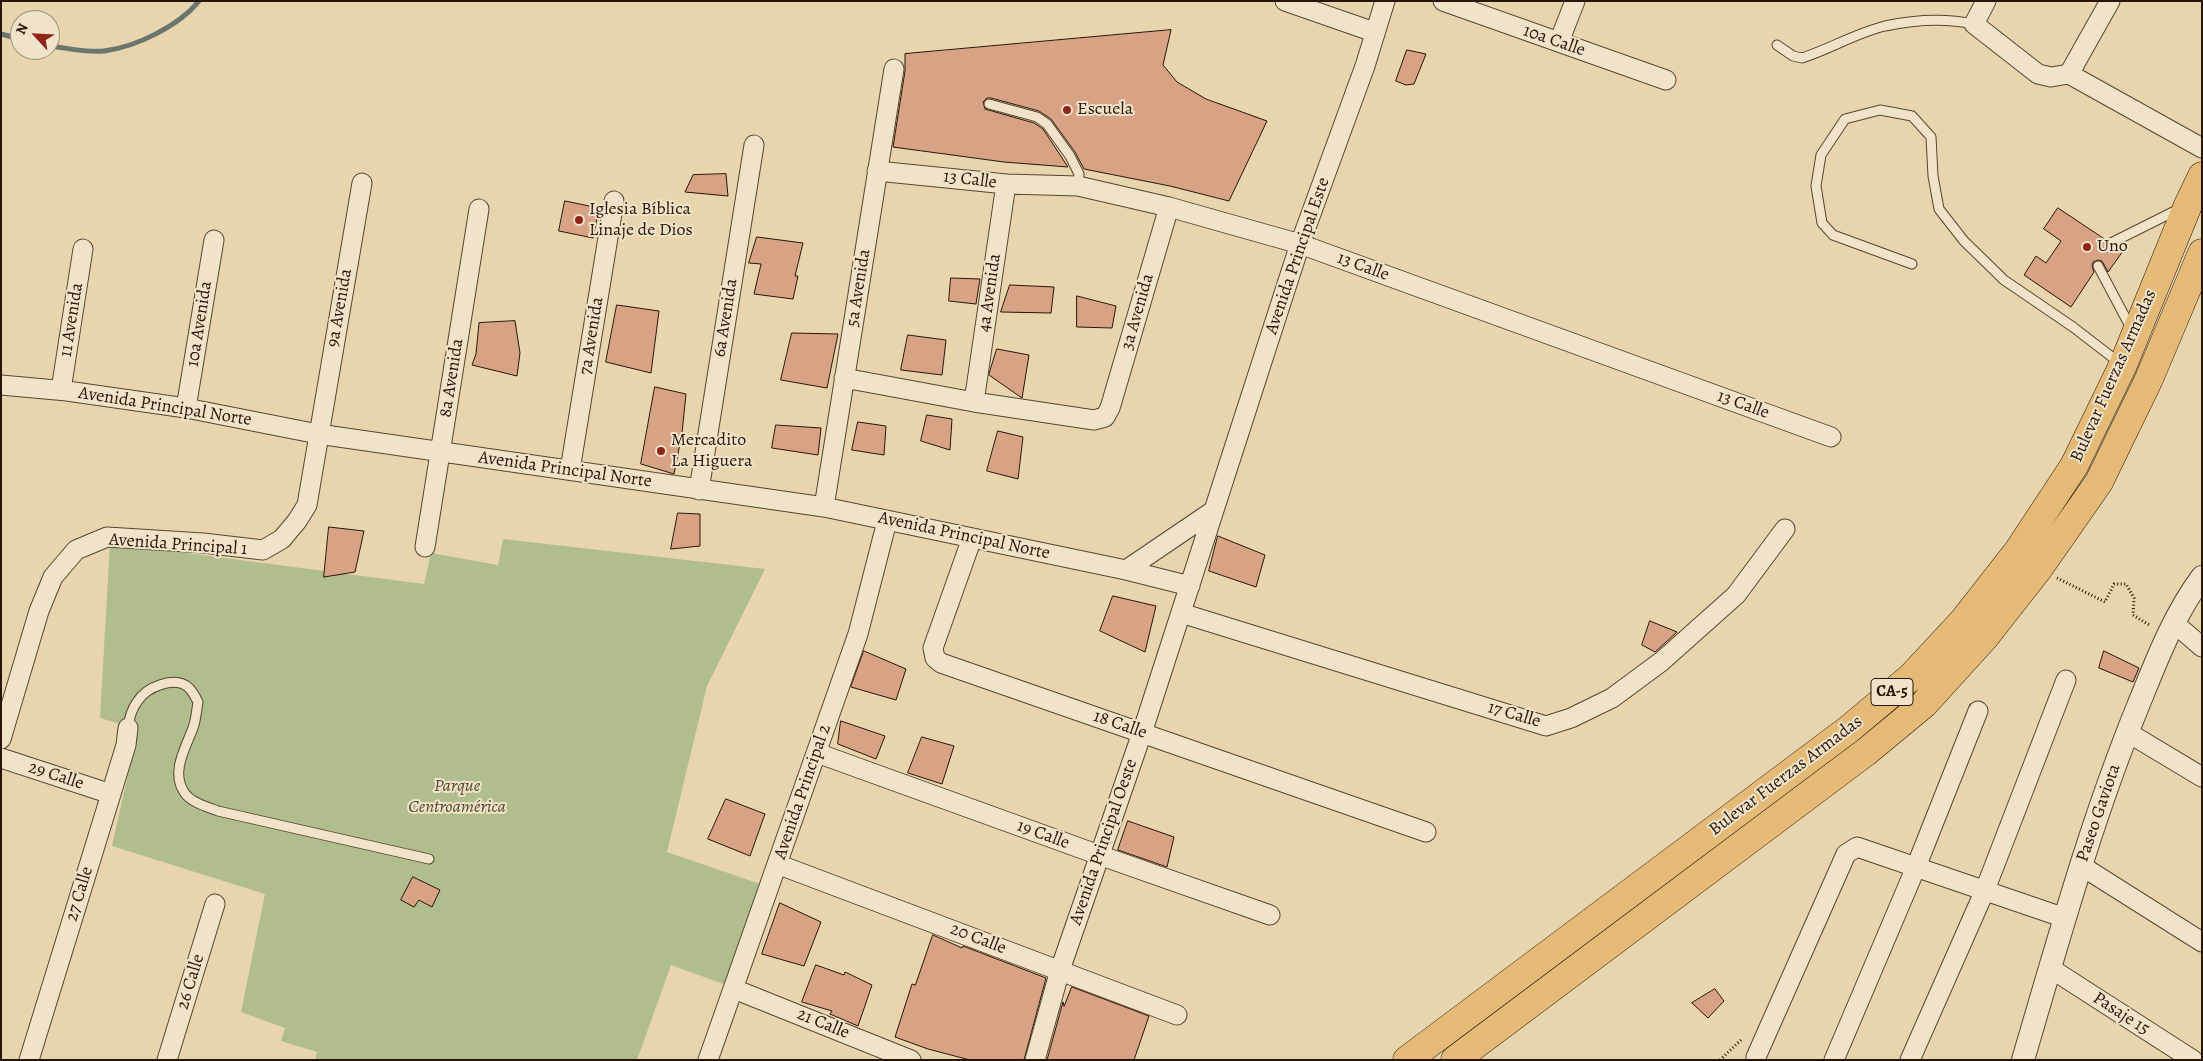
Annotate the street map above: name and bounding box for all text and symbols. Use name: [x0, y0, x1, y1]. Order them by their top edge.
north arrow: [10, 10, 60, 60]
text: N: [11, 20, 33, 38]
street label: 10a Calle: [1520, 20, 1588, 62]
place label: Escuela: [1077, 99, 1133, 121]
marker: Escuela: [1061, 104, 1073, 116]
street label: 13 Calle: [942, 166, 998, 194]
street label: Avenida Principal Este: [1261, 175, 1335, 337]
place label: Iglesia Bíblica Linaje de Dios: [589, 199, 693, 242]
marker: Iglesia Bíblica Linaje de Dios: [573, 214, 585, 226]
place label: Uno: [2097, 236, 2128, 258]
marker: Uno: [2081, 241, 2093, 253]
street label: 5a Avenida: [842, 247, 876, 329]
street label: 13 Calle: [1334, 248, 1392, 286]
street label: 4a Avenida: [974, 252, 1006, 334]
street label: 9a Avenida: [322, 267, 358, 349]
street label: 3a Avenida: [1117, 271, 1159, 353]
street label: 6a Avenida: [709, 277, 743, 359]
street label: 10a Avenida: [183, 280, 217, 368]
street label: 11 Avenida: [55, 281, 89, 359]
street label: Bulevar Fuerzas Armadas: [2066, 286, 2162, 466]
street label: 7a Avenida: [575, 296, 609, 376]
street label: 8a Avenida: [435, 337, 469, 419]
street label: Avenida Principal Norte: [77, 383, 253, 431]
street label: 13 Calle: [1714, 386, 1772, 424]
place label: Mercadito La Higuera: [671, 430, 752, 472]
marker: Mercadito La Higuera: [655, 445, 667, 457]
street label: Avenida Principal Norte: [477, 447, 653, 493]
street label: Avenida Principal Norte: [876, 507, 1052, 565]
street label: Avenida Principal 1: [108, 529, 248, 561]
road number: CA-5: [1871, 679, 1913, 706]
street label: 17 Calle: [1485, 697, 1543, 733]
street label: 18 Calle: [1091, 706, 1149, 744]
street label: Bulevar Fuerzas Armadas: [1705, 711, 1867, 841]
street label: Avenida Principal 2: [770, 722, 836, 862]
street label: Avenida Principal Oeste: [1065, 756, 1143, 928]
street label: 29 Calle: [26, 757, 86, 795]
street label: Paseo Gaviota: [2072, 761, 2126, 865]
park label: Parque Centroamérica: [408, 776, 506, 819]
street label: 19 Calle: [1014, 816, 1072, 854]
street label: 27 Calle: [61, 864, 99, 924]
street label: 20 Calle: [947, 918, 1009, 960]
street label: 26 Calle: [172, 952, 210, 1012]
street label: Pasaje 15: [2088, 988, 2154, 1040]
street label: 21 Calle: [794, 1004, 852, 1044]

